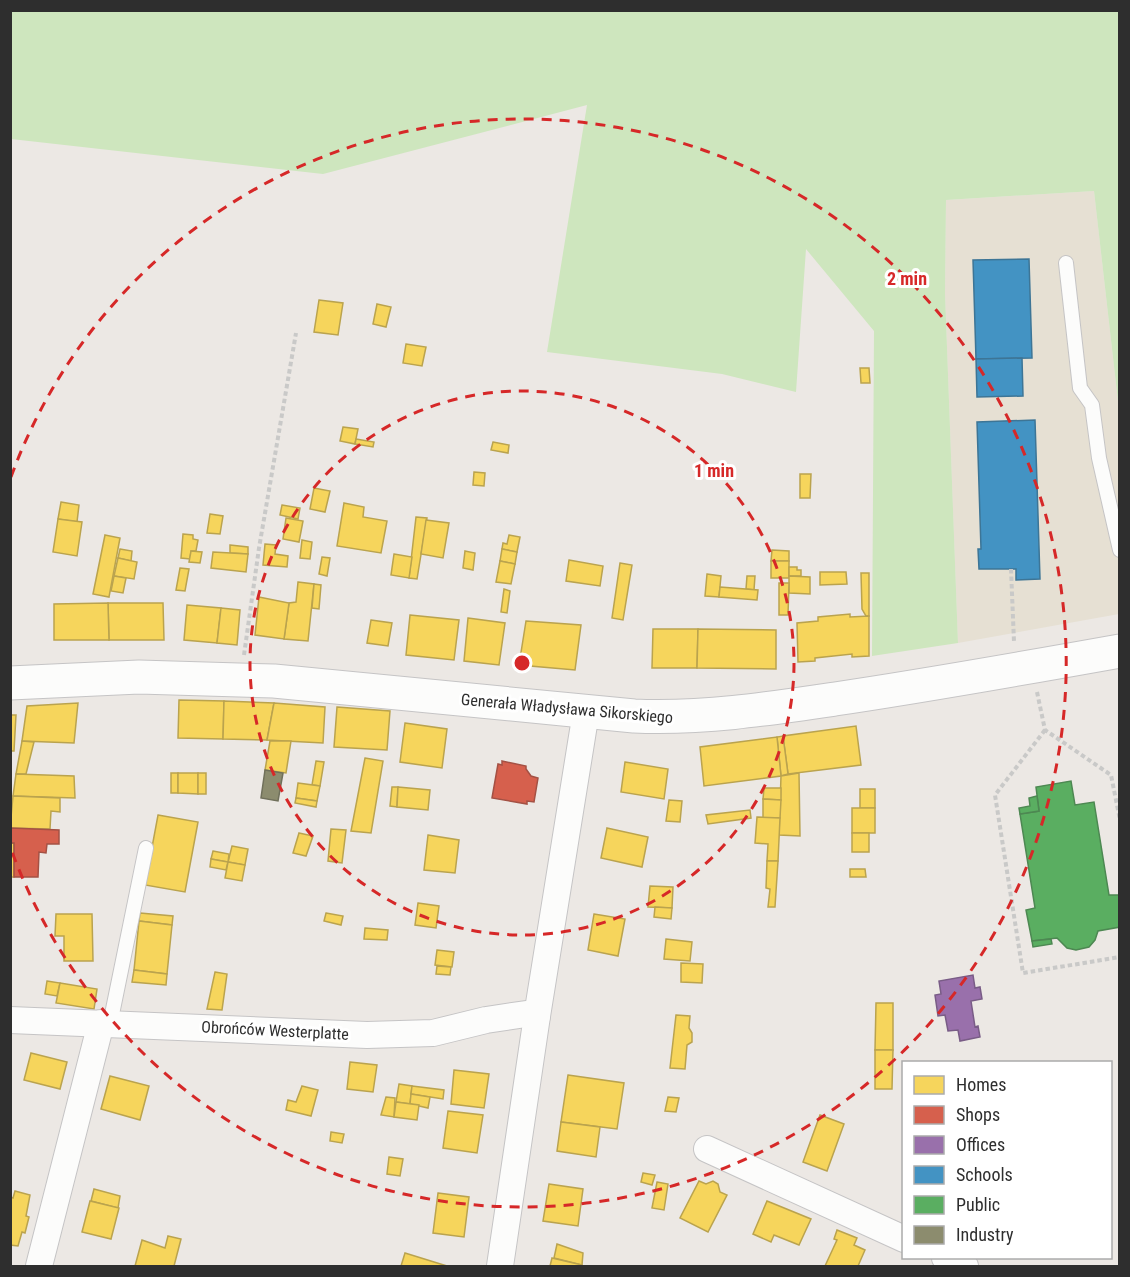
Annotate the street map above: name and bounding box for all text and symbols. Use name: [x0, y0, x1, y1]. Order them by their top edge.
text: 2 min: [887, 268, 927, 289]
text: 1 min: [694, 460, 734, 481]
centre of rings: [512, 653, 532, 673]
street label: Generała Władysława Sikorskiego: [460, 690, 674, 727]
street label: Obrońców Westerplatte: [201, 1017, 349, 1044]
legend: [902, 1061, 1112, 1259]
text: Homes: [956, 1074, 1006, 1095]
text: Shops: [956, 1104, 1000, 1125]
text: Offices: [956, 1134, 1005, 1155]
text: Schools: [956, 1164, 1013, 1185]
text: Public: [956, 1194, 1000, 1215]
text: Industry: [956, 1224, 1014, 1245]

